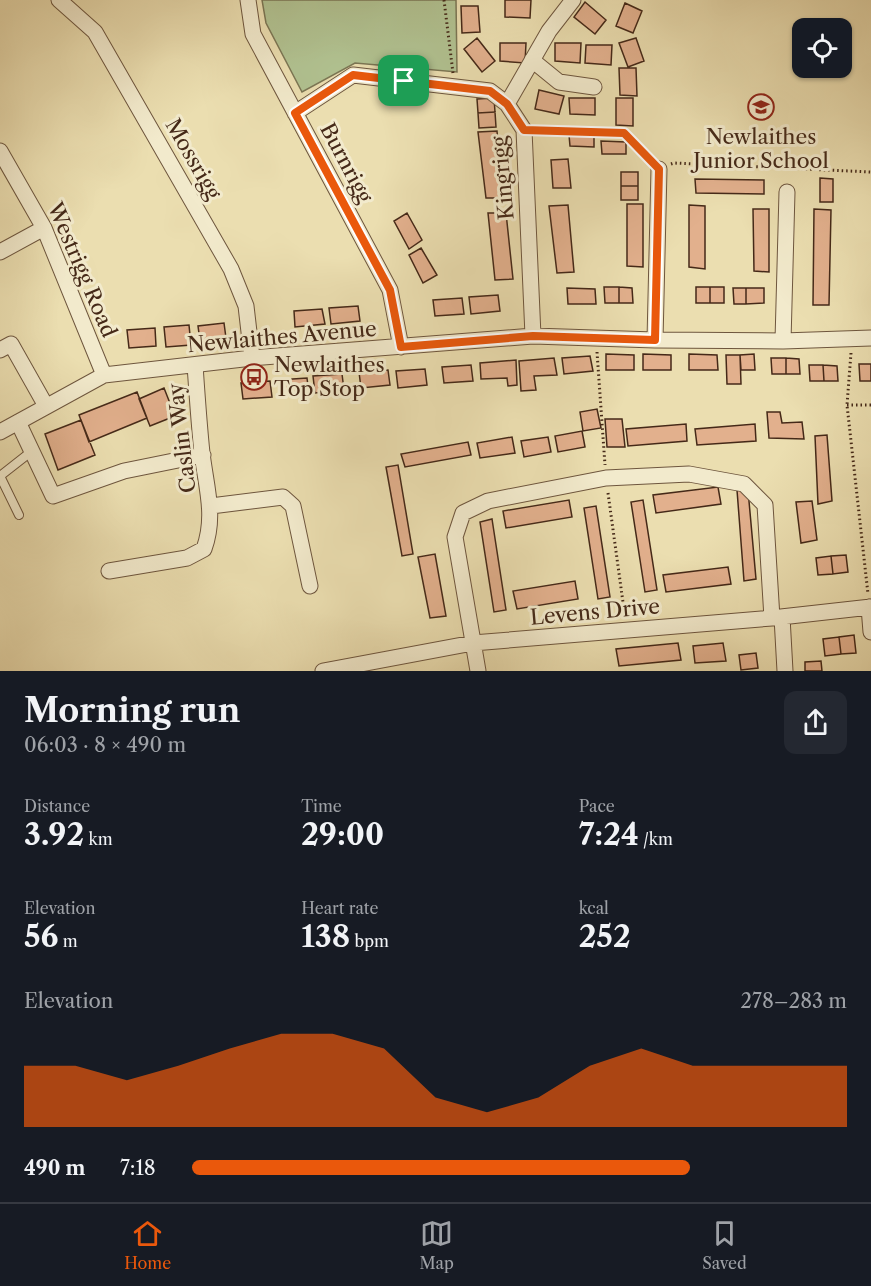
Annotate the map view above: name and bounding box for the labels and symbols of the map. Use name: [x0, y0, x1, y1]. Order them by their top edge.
pin: [378, 55, 429, 106]
school or university icon: Newlaithes Junior School: [746, 92, 776, 122]
street label: Mossrigg: [160, 114, 227, 204]
street label: Burnrigg: [315, 119, 378, 208]
place label: Newlaithes Junior School: [690, 124, 829, 173]
street label: Kingrigg: [486, 134, 519, 221]
street label: Westrigg Road: [42, 198, 122, 341]
street label: Newlaithes Avenue: [186, 316, 378, 357]
place label: Newlaithes Top Stop: [274, 352, 385, 401]
bus stop icon: Newlaithes Top Stop: [239, 362, 269, 392]
street label: Caslin Way: [162, 381, 201, 494]
street label: Levens Drive: [529, 593, 661, 630]

